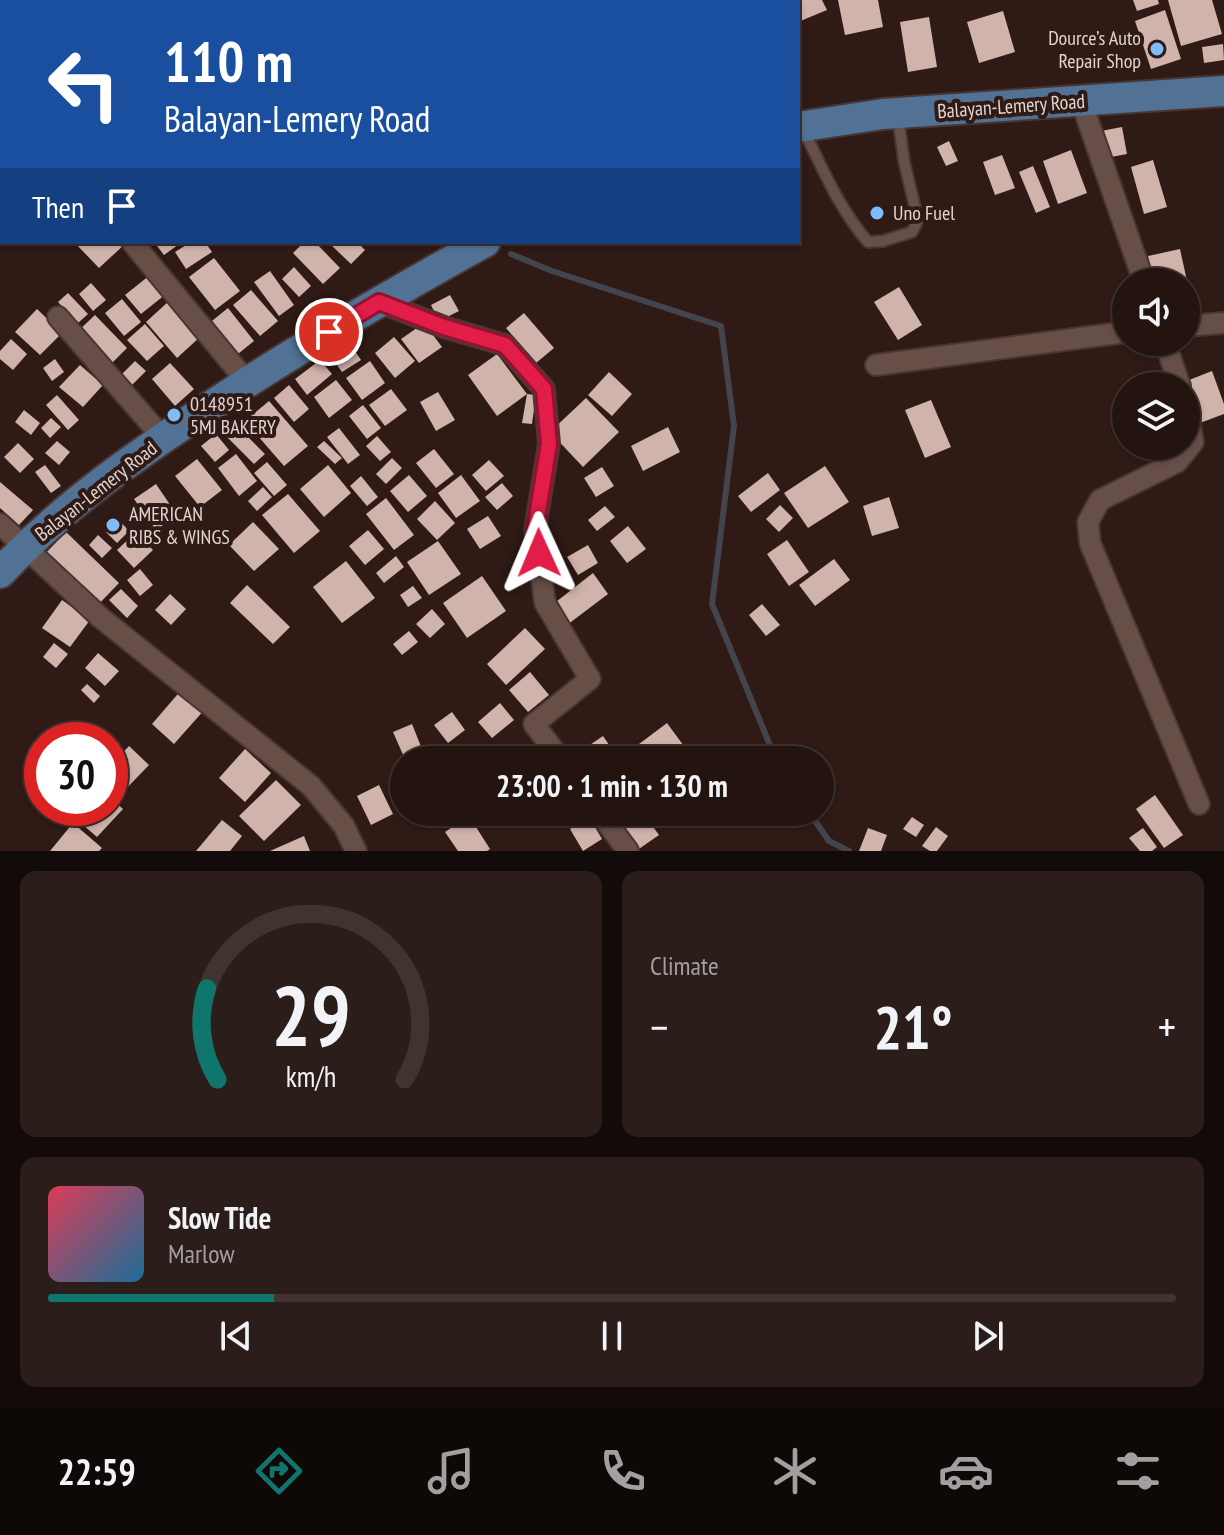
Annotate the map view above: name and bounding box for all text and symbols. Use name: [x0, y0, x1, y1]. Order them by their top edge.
text: 110 m: [164, 25, 293, 97]
place label: Dource’s Auto Repair Shop: [1048, 25, 1141, 74]
icon: left: [32, 32, 136, 136]
marker: Dource’s Auto Repair Shop: [1148, 40, 1166, 58]
street label: Balayan-Lemery Road: [936, 88, 1086, 124]
text: Balayan-Lemery Road: [164, 95, 430, 142]
icon: arrive: [100, 184, 144, 228]
text: Then: [32, 187, 84, 226]
place label: Uno Fuel: [893, 200, 955, 226]
marker: Uno Fuel: [868, 204, 886, 222]
map controls: [1112, 268, 1200, 460]
button: sound: [1112, 268, 1200, 356]
pin: [295, 298, 363, 366]
icon: arrive: [307, 310, 351, 354]
button: layers: [1112, 372, 1200, 460]
place label: 0148951 5MJ BAKERY: [190, 391, 276, 440]
marker: 0148951 5MJ BAKERY: [165, 406, 183, 424]
street label: Balayan-Lemery Road: [30, 435, 162, 547]
place label: AMERICAN RIBS & WINGS: [129, 501, 230, 550]
position arrow: [497, 511, 581, 595]
marker: AMERICAN RIBS & WINGS: [104, 516, 122, 534]
speed limit sign: 30: [24, 722, 128, 826]
text: 23:00 · 1 min · 130 m: [496, 766, 728, 805]
text: Climate: [650, 949, 719, 982]
text: 29: [271, 961, 351, 1069]
text: 21°: [873, 988, 953, 1066]
text: −: [650, 998, 668, 1055]
text: +: [1158, 998, 1176, 1055]
text: km/h: [286, 1058, 336, 1095]
text: Slow Tide: [168, 1198, 271, 1237]
text: Marlow: [168, 1237, 234, 1270]
icon: previous: [214, 1314, 258, 1358]
icon: pause: [590, 1314, 634, 1358]
icon: next: [966, 1314, 1010, 1358]
icon: directions: [251, 1443, 307, 1499]
icon: music: [423, 1443, 479, 1499]
icon: phone: [595, 1443, 651, 1499]
icon: climate: [767, 1443, 823, 1499]
icon: car: [938, 1443, 994, 1499]
icon: filters: [1110, 1443, 1166, 1499]
text: 22:59: [58, 1448, 136, 1495]

